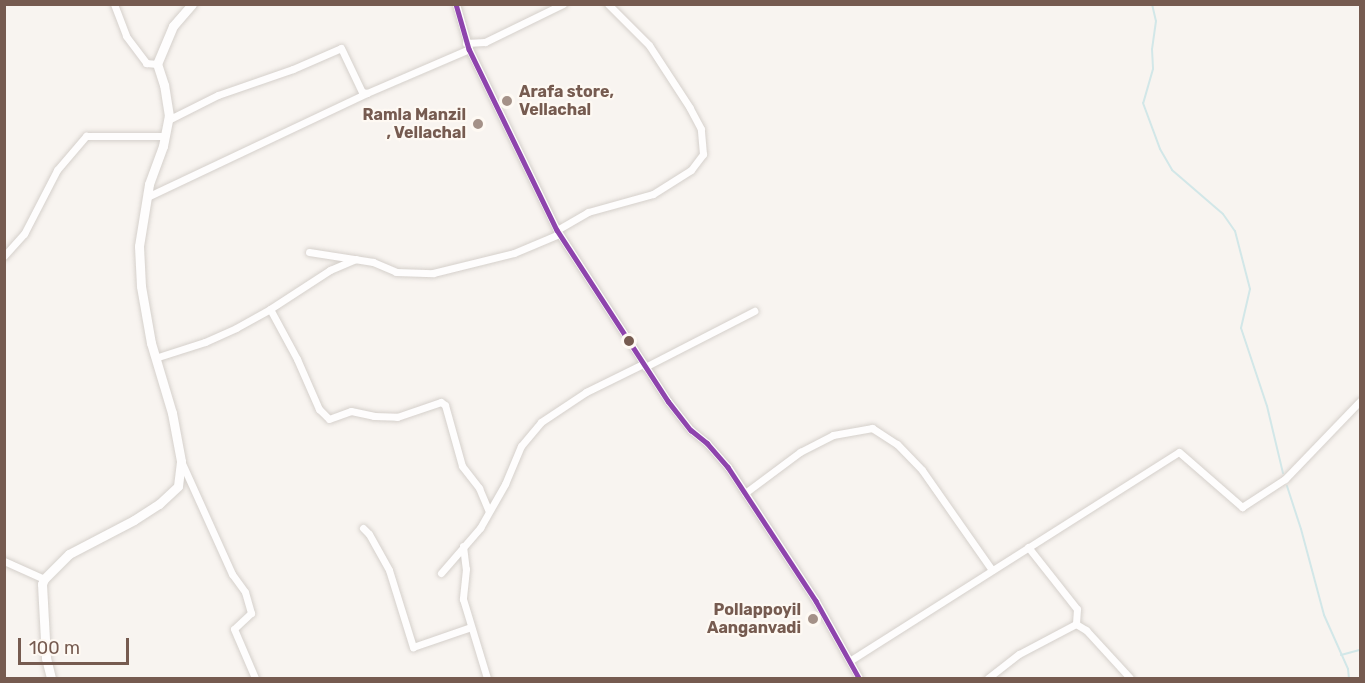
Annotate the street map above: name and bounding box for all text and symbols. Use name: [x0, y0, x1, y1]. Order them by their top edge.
place label: Arafa store, Vellachal: [519, 82, 614, 120]
marker: Arafa store, Vellachal: [500, 94, 514, 108]
place label: Ramla Manzil , Vellachal: [362, 105, 466, 143]
marker: Ramla Manzil , Vellachal: [471, 117, 485, 131]
unlabelled marker: [623, 335, 635, 347]
place label: Pollappoyil Aanganvadi: [707, 600, 801, 638]
marker: Pollappoyil Aanganvadi: [806, 612, 820, 626]
scale bar: [21, 626, 132, 664]
text: 100 m: [29, 637, 80, 659]

